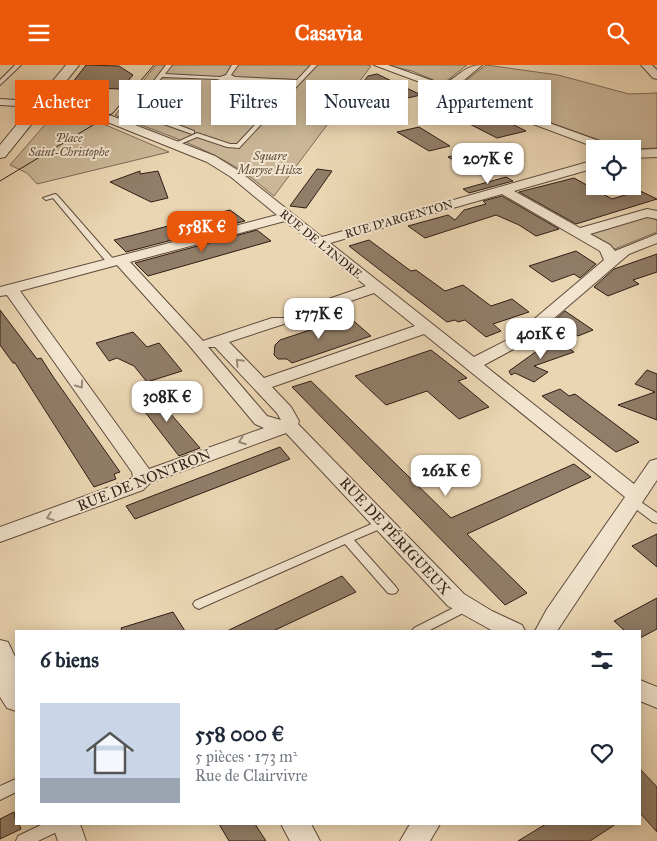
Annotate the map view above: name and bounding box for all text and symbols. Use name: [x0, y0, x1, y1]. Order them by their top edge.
icon: menu: [25, 19, 53, 47]
text: Casavia: [295, 19, 362, 46]
icon: search: [604, 19, 632, 47]
chip: Acheter: [15, 80, 109, 125]
chip: Louer: [119, 80, 201, 125]
chip: Filtres: [211, 80, 296, 125]
chip: Nouveau: [306, 80, 408, 125]
chip: Appartement: [418, 80, 551, 125]
park label: Place Saint-Christophe: [28, 131, 110, 160]
map controls: [586, 140, 641, 195]
button: locate: [586, 140, 641, 195]
pin: 207K €: [447, 143, 529, 185]
park label: Square Maryse Hilsz: [236, 149, 303, 177]
text: 207K €: [463, 149, 513, 168]
street label: RUE D'ARGENTON: [343, 197, 455, 241]
street label: RUE DE L'INDRE: [277, 207, 365, 282]
pin: 558K €: [161, 211, 243, 253]
text: 558K €: [178, 217, 226, 236]
pin: 177K €: [278, 297, 360, 340]
text: 177K €: [295, 304, 343, 323]
pin: 401K €: [500, 317, 582, 360]
text: 401K €: [517, 324, 565, 343]
one-way arrow: [236, 358, 245, 367]
one-way arrow: [74, 379, 82, 388]
pin: 308K €: [126, 381, 208, 423]
text: 308K €: [143, 387, 191, 406]
one-way arrow: [238, 435, 246, 445]
street label: RUE DE NONTRON: [75, 445, 214, 515]
pin: 262K €: [405, 455, 487, 497]
text: 262K €: [422, 461, 470, 480]
street label: RUE DE PÉRIGUEUX: [336, 473, 455, 599]
one-way arrow: [46, 511, 55, 521]
icon: filters: [588, 646, 616, 674]
text: 6 biens: [40, 647, 99, 673]
text: 558 000 €: [195, 721, 284, 747]
icon: home: [80, 723, 140, 783]
icon: heart: [588, 739, 616, 767]
text: 5 pièces · 173 m²: [195, 747, 297, 766]
text: Rue de Clairvivre: [195, 766, 308, 785]

